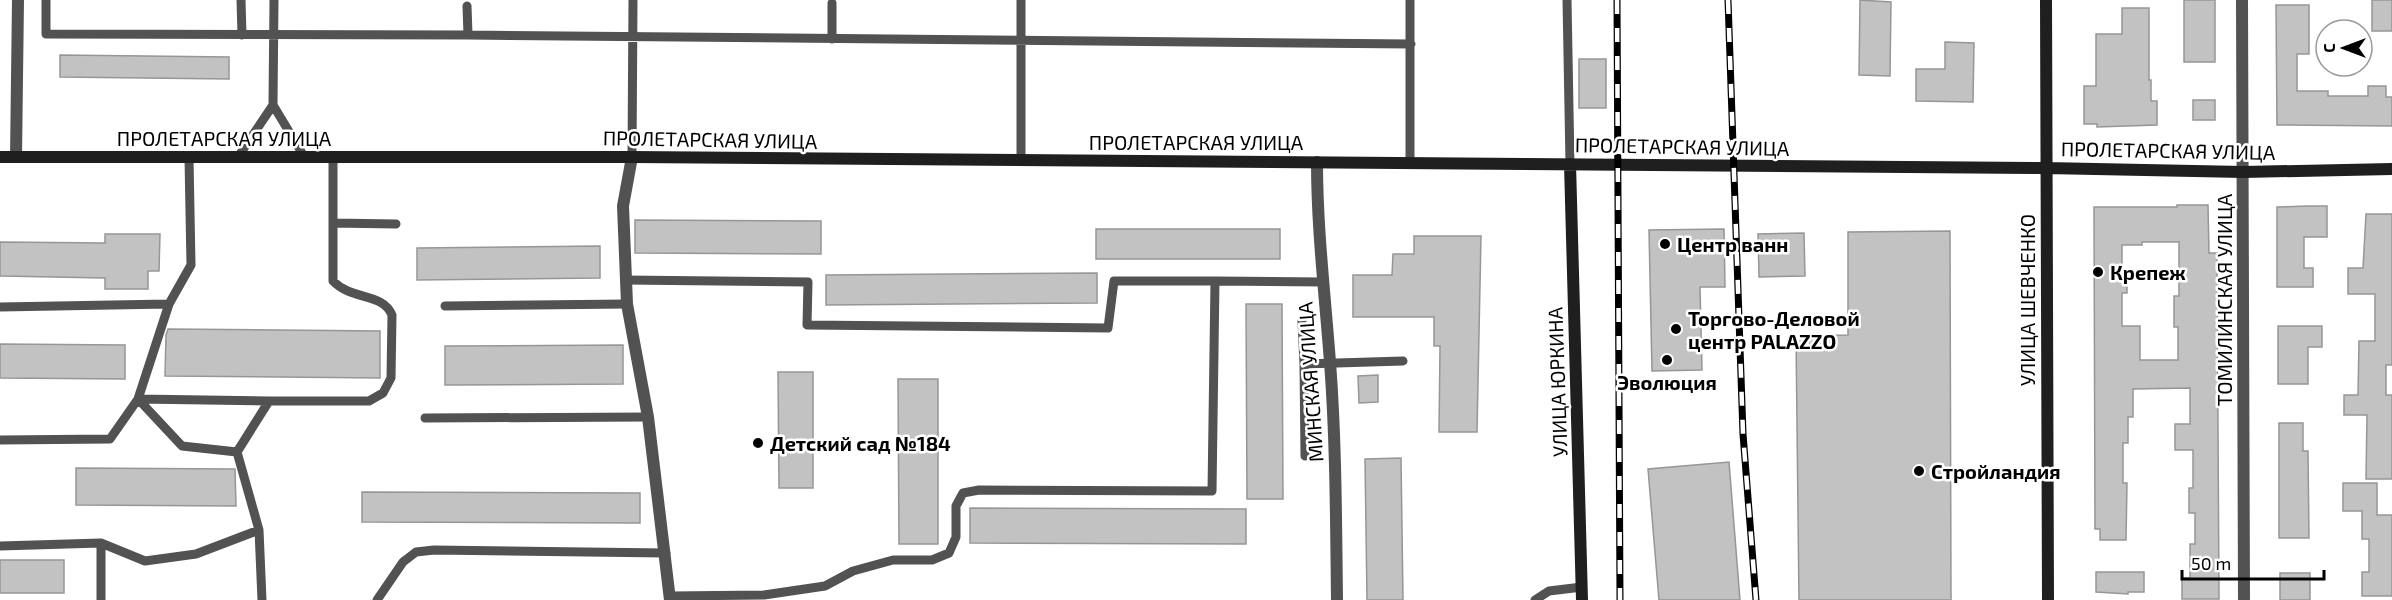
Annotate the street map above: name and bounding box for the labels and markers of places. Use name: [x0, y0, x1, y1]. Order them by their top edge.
place label: Центр ванн: [1677, 232, 1788, 256]
marker: Центр ванн: [1658, 237, 1672, 251]
place label: Крепеж: [2110, 260, 2186, 284]
marker: Крепеж: [2091, 265, 2105, 279]
place label: Торгово-Деловой центр PALAZZO: [1688, 306, 1860, 353]
marker: Торгово-Деловой центр PALAZZO: [1669, 322, 1683, 336]
marker: Эволюция: [1660, 353, 1674, 367]
place label: Эволюция: [1617, 370, 1717, 394]
place label: Детский сад №184: [770, 431, 951, 455]
marker: Детский сад №184: [751, 436, 765, 450]
place label: Стройландия: [1931, 459, 2061, 483]
marker: Стройландия: [1912, 464, 1926, 478]

